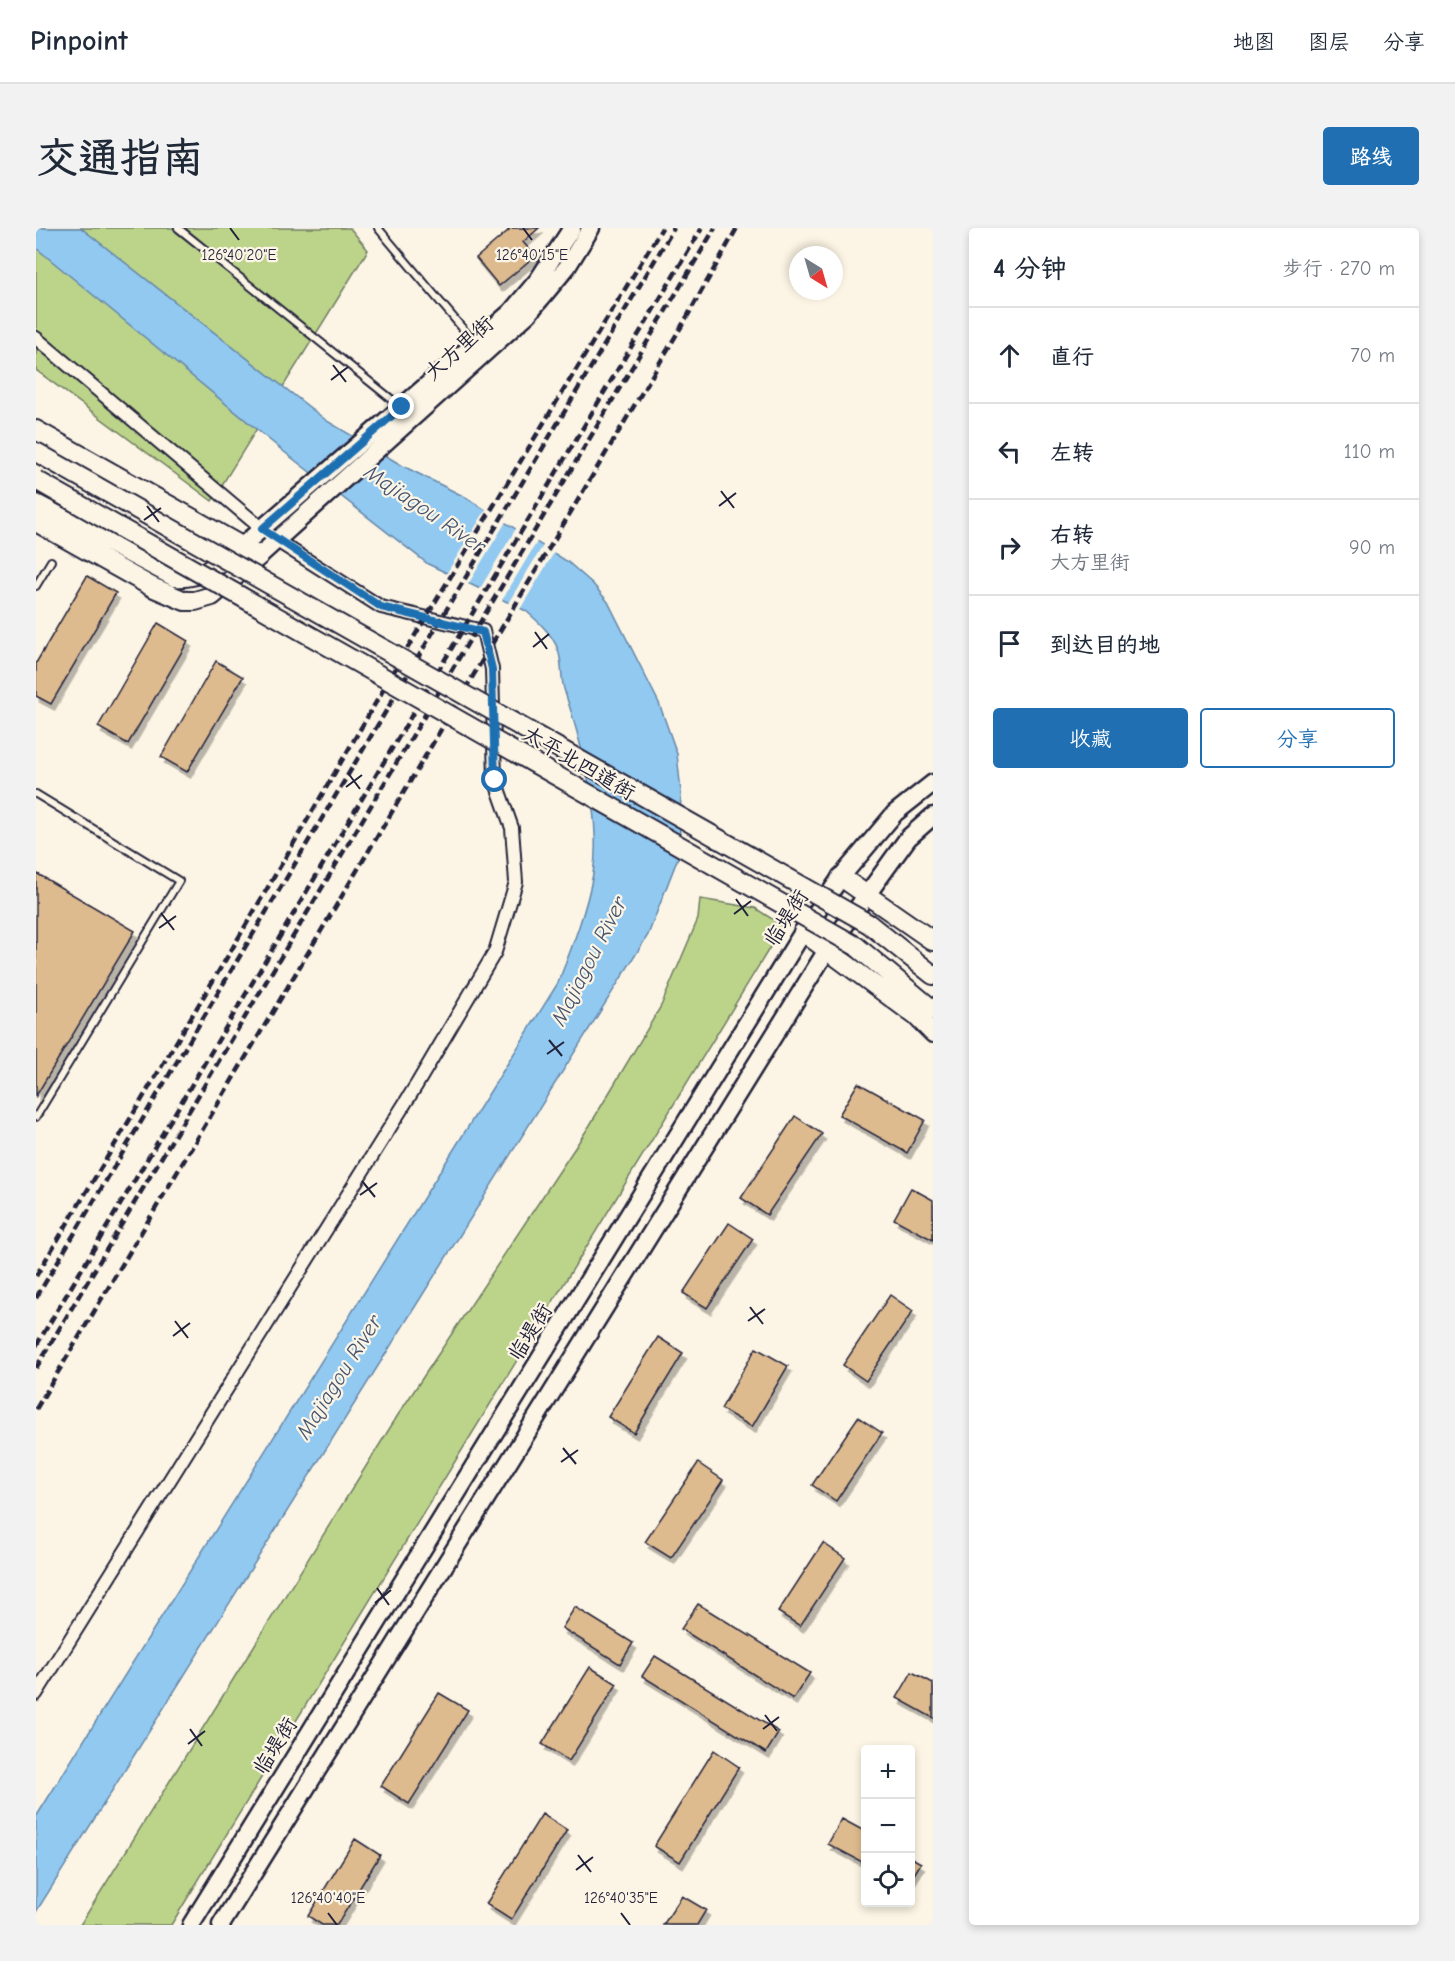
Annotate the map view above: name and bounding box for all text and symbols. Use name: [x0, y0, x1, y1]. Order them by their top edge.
text: Pinpoint: [30, 25, 128, 57]
text: 地图: [1233, 30, 1275, 54]
text: 图层: [1308, 30, 1350, 54]
text: 分享: [1383, 30, 1425, 54]
button: 路线: [1323, 127, 1419, 185]
text: 交通指南: [36, 134, 204, 183]
text: 126°40'20"E: [201, 246, 277, 264]
text: 126°40'15"E: [496, 246, 568, 264]
north arrow: [789, 246, 843, 300]
text: 4 分钟: [993, 254, 1066, 284]
text: 步行 · 270 m: [1283, 257, 1395, 280]
street label: 大方里街: [420, 311, 498, 385]
icon: ahead: [993, 339, 1026, 372]
text: 直行: [1050, 344, 1094, 370]
text: 70 m: [1350, 344, 1395, 367]
route end: [388, 393, 414, 419]
icon: left: [993, 435, 1026, 468]
text: 左转: [1050, 440, 1094, 466]
text: 110 m: [1344, 440, 1395, 463]
water label: Majiagou River: [358, 458, 492, 560]
text: 右转: [1050, 522, 1094, 548]
icon: right: [993, 531, 1026, 564]
text: 90 m: [1349, 536, 1395, 559]
text: 大方里街: [1050, 551, 1130, 574]
icon: arrive: [993, 627, 1026, 660]
text: 到达目的地: [1050, 632, 1160, 658]
button: 收藏: [993, 708, 1188, 768]
button: 分享: [1200, 708, 1395, 768]
street label: 太平北四道街: [518, 721, 640, 805]
route start: [481, 766, 507, 792]
street label: 临堤街: [759, 885, 813, 951]
water label: Majiagou River: [545, 891, 633, 1031]
street label: 临堤街: [503, 1299, 557, 1365]
water label: Majiagou River: [290, 1309, 388, 1444]
street label: 临堤街: [248, 1713, 302, 1779]
map controls: [861, 1745, 915, 1907]
button: +: [861, 1745, 915, 1799]
button: −: [861, 1799, 915, 1853]
button: locate: [861, 1853, 915, 1907]
text: 126°40'40"E: [291, 1889, 365, 1907]
text: 126°40'35"E: [584, 1889, 658, 1907]

